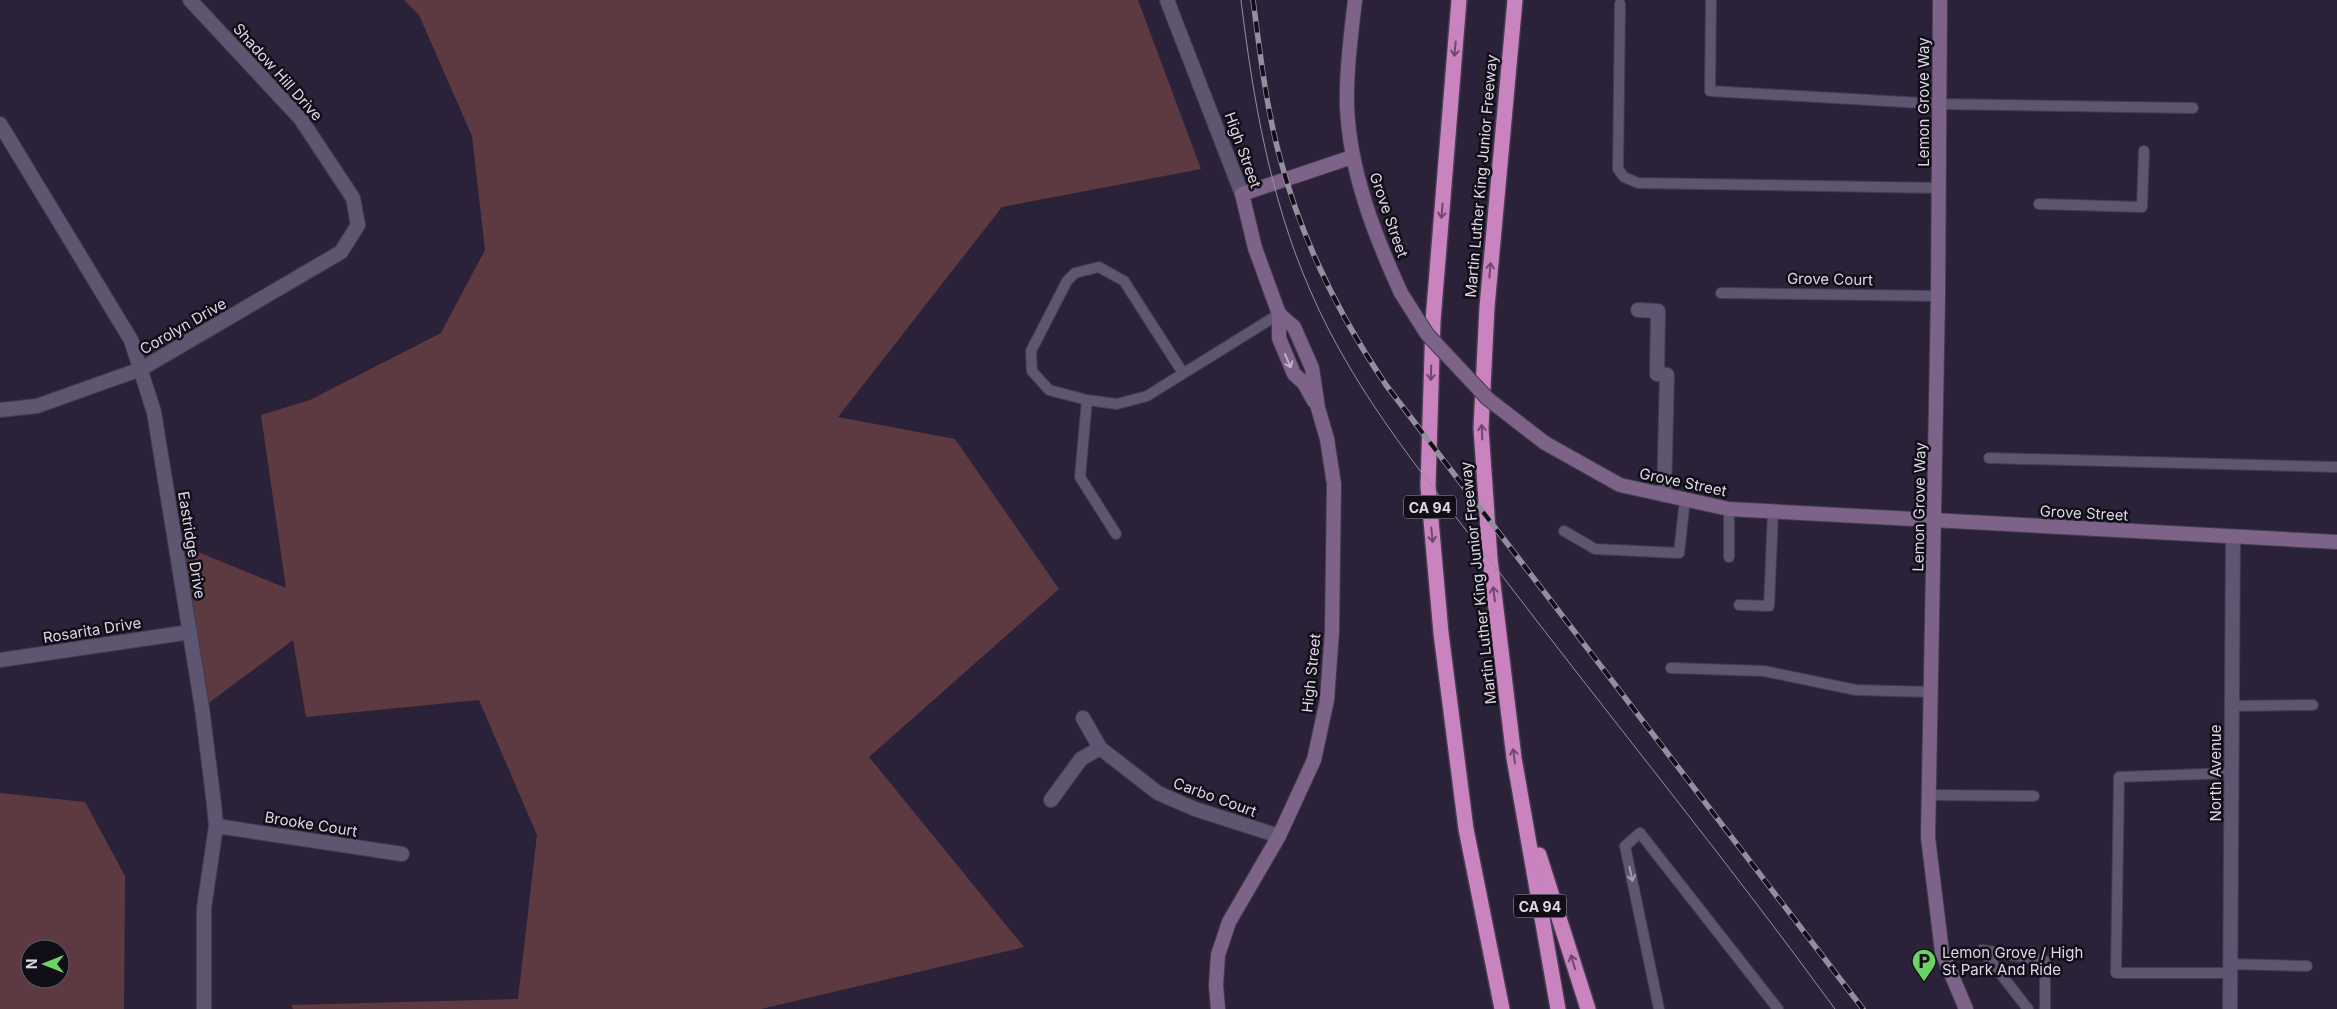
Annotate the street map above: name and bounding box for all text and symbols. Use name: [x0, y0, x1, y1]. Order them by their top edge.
street label: Shadow Hill Drive: [229, 19, 327, 125]
street label: Lemon Grove Way: [1914, 37, 1933, 167]
one-way arrow: [1451, 40, 1460, 56]
street label: Martin Luther King Junior Freeway: [1461, 53, 1501, 298]
street label: High Street: [1220, 109, 1266, 191]
street label: Grove Street: [1366, 170, 1412, 260]
one-way arrow: [1437, 202, 1447, 218]
one-way arrow: [1485, 262, 1495, 278]
street label: Grove Court: [1787, 269, 1873, 289]
street label: Corolyn Drive: [136, 294, 230, 358]
one-way arrow: [1284, 353, 1294, 368]
one-way arrow: [1427, 364, 1436, 380]
one-way arrow: [1477, 425, 1486, 441]
street label: Lemon Grove Way: [1908, 442, 1930, 572]
street label: Martin Luther King Junior Freeway: [1456, 460, 1500, 705]
street label: Grove Street: [1638, 463, 1728, 501]
street label: Eastridge Drive: [174, 490, 210, 600]
road number: CA 94: [1404, 496, 1456, 518]
street label: Grove Street: [2039, 501, 2129, 525]
one-way arrow: [1428, 527, 1437, 543]
one-way arrow: [1489, 587, 1499, 603]
street label: Rosarita Drive: [42, 613, 142, 647]
street label: High Street: [1297, 632, 1325, 713]
street label: North Avenue: [2206, 725, 2225, 821]
one-way arrow: [1509, 748, 1519, 764]
street label: Carbo Court: [1171, 773, 1259, 821]
street label: Brooke Court: [263, 807, 359, 841]
one-way arrow: [1627, 866, 1636, 882]
road number: CA 94: [1514, 894, 1566, 918]
north arrow: [20, 939, 70, 989]
place label: Lemon Grove / High St Park And Ride: [1942, 943, 2083, 979]
parking icon: Lemon Grove / High St Park And Ride: [1911, 948, 1937, 982]
one-way arrow: [1568, 955, 1577, 971]
text: N: [23, 959, 40, 969]

